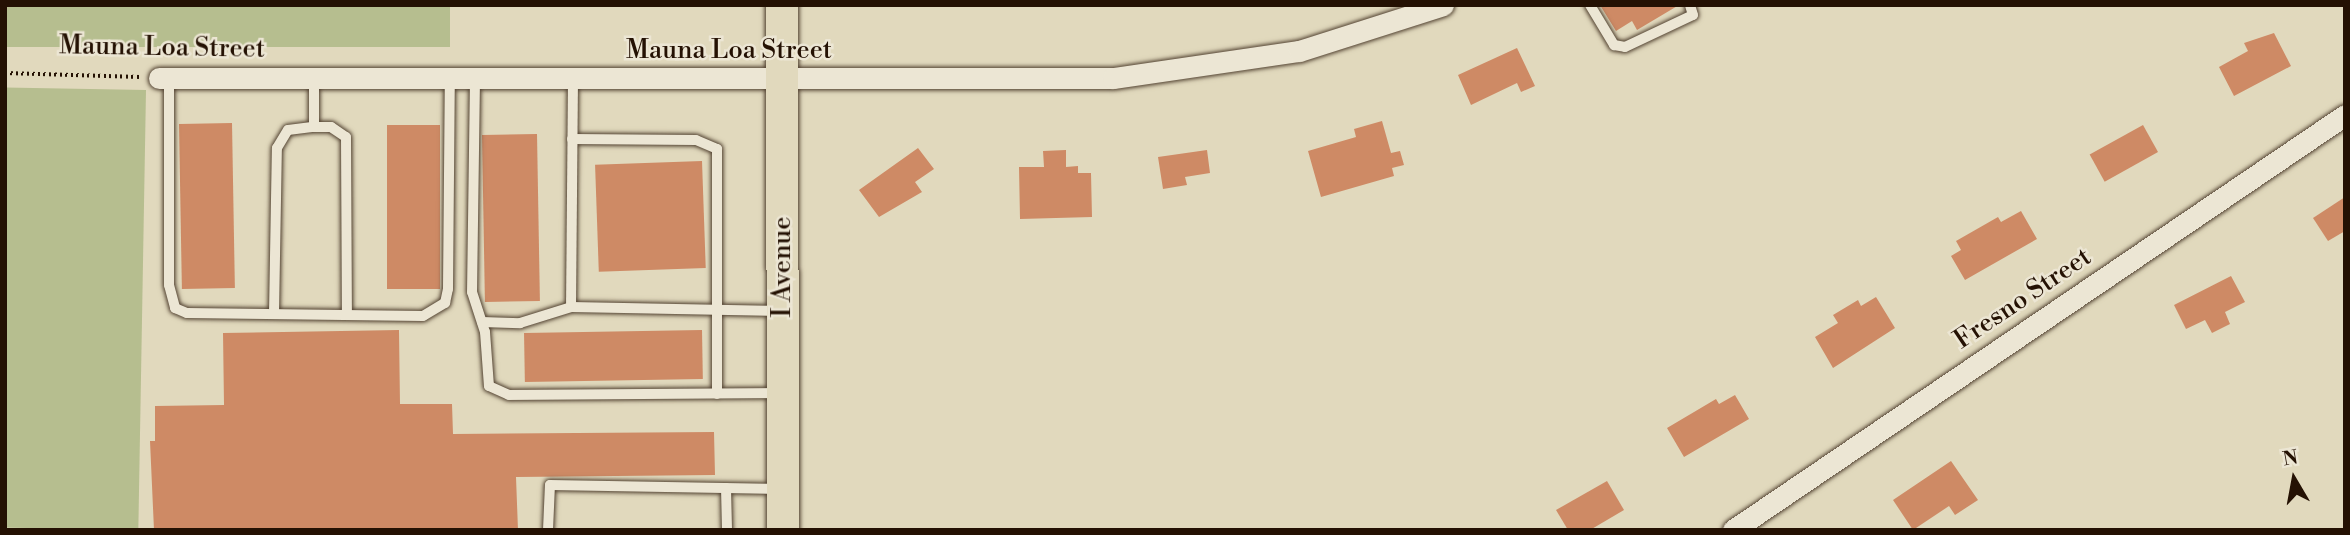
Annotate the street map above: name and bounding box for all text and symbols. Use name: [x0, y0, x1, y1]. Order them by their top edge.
street label: Mauna Loa Street: [59, 31, 265, 65]
street label: Mauna Loa Street: [626, 35, 832, 67]
street label: I Avenue: [767, 217, 799, 317]
street label: Fresno Street: [1949, 242, 2097, 356]
north arrow: [2259, 444, 2329, 514]
text: N: [2281, 445, 2300, 471]

